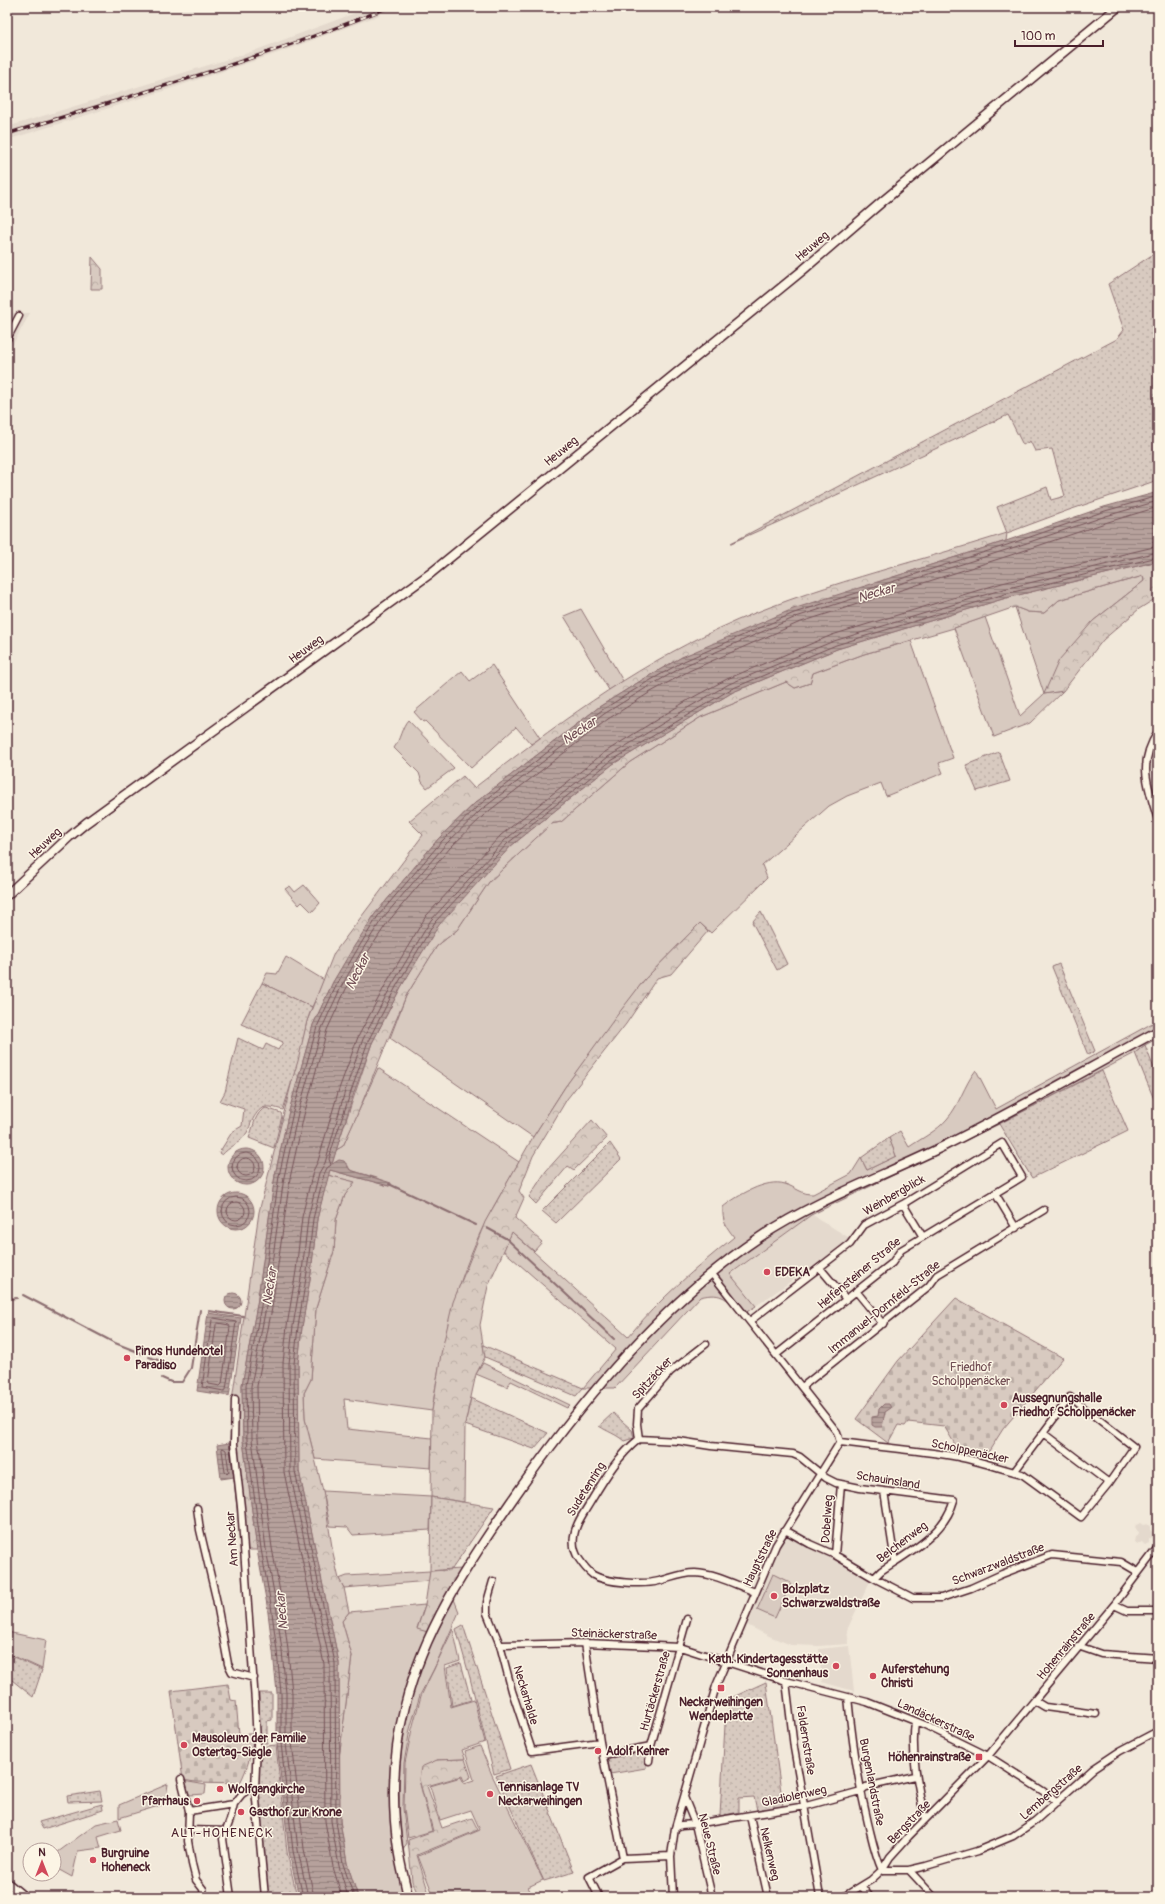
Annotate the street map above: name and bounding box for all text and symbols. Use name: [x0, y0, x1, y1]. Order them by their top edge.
scale bar: [1015, 22, 1103, 48]
text: 100 m: [1021, 29, 1056, 44]
street label: Heuweg: [793, 228, 832, 265]
street label: Heuweg: [541, 433, 581, 470]
water label: Neckar: [856, 579, 899, 606]
street label: Heuweg: [286, 632, 327, 667]
water label: Neckar: [559, 712, 602, 748]
street label: Heuweg: [26, 825, 65, 862]
water label: Neckar: [342, 949, 375, 992]
street label: Weinbergblick: [861, 1172, 928, 1219]
street label: Helfensteiner Straße: [815, 1234, 904, 1313]
street label: Immanuel-Dornfeld-Straße: [825, 1258, 943, 1357]
water label: Neckar: [259, 1264, 281, 1306]
place label: EDEKA: [775, 1265, 810, 1280]
marker: EDEKA: [762, 1267, 772, 1277]
place label: Pinos Hundehotel Paradiso: [135, 1344, 223, 1373]
marker: Pinos Hundehotel Paradiso: [122, 1353, 132, 1363]
street label: Spitzäcker: [629, 1353, 676, 1403]
park label: Friedhof Scholppenäcker: [932, 1360, 1011, 1389]
place label: Aussegnungshalle Friedhof Scholppenäcker: [1012, 1391, 1137, 1420]
marker: Aussegnungshalle Friedhof Scholppenäcker: [999, 1400, 1009, 1410]
street label: Scholppenäcker: [930, 1436, 1011, 1467]
street label: Sudetenring: [564, 1459, 609, 1519]
street label: Schauinsland: [855, 1468, 921, 1493]
street label: Dobelweg: [818, 1494, 837, 1544]
street label: Am Neckar: [223, 1510, 242, 1567]
street label: Belchenweg: [874, 1518, 931, 1566]
street label: Hauptstraße: [740, 1527, 781, 1589]
street label: Schwarzwaldstraße: [950, 1540, 1047, 1589]
place label: Bolzplatz Schwarzwaldstraße: [782, 1582, 881, 1611]
water label: Neckar: [272, 1589, 292, 1630]
marker: Bolzplatz Schwarzwaldstraße: [769, 1591, 779, 1601]
street label: Hohenrainstraße: [1034, 1610, 1099, 1683]
street label: Steinäckerstraße: [571, 1626, 657, 1644]
street label: Hurtäckerstraße: [637, 1649, 674, 1733]
place label: Kath. Kindertagesstätte Sonnenhaus: [708, 1652, 829, 1681]
marker: Kath. Kindertagesstätte Sonnenhaus: [831, 1661, 841, 1671]
place label: Auferstehung Christi: [881, 1662, 949, 1691]
street label: Neckarhalde: [509, 1664, 542, 1727]
marker: Auferstehung Christi: [868, 1671, 878, 1681]
marker: Neckarweihingen Wendeplatte: [716, 1683, 726, 1693]
place label: Neckarweihingen Wendeplatte: [679, 1695, 763, 1724]
street label: Landäckerstraße: [894, 1696, 977, 1745]
street label: Faldernstraße: [793, 1704, 818, 1776]
place label: Mausoleum der Familie Ostertag-Siegle: [192, 1731, 307, 1760]
street label: Burgenlandstraße: [856, 1737, 887, 1827]
marker: Mausoleum der Familie Ostertag-Siegle: [179, 1740, 189, 1750]
place label: Adolf Kehrer: [606, 1744, 670, 1759]
marker: Adolf Kehrer: [593, 1746, 603, 1756]
place label: Höhenrainstraße: [888, 1750, 972, 1765]
marker: Höhenrainstraße: [974, 1752, 984, 1762]
street label: Lembergstraße: [1017, 1761, 1086, 1824]
place label: Tennisanlage TV Neckarweihingen: [497, 1780, 582, 1809]
place label: Wolfgangkirche: [228, 1782, 306, 1797]
street label: Gladiolenweg: [760, 1782, 828, 1811]
marker: Wolfgangkirche: [215, 1784, 225, 1794]
marker: Tennisanlage TV Neckarweihingen: [485, 1789, 495, 1799]
place label: Pfarrhaus: [141, 1794, 190, 1809]
marker: Pfarrhaus: [192, 1796, 202, 1806]
street label: Bergstraße: [885, 1797, 934, 1848]
place label: Gasthof zur Krone: [249, 1805, 343, 1820]
marker: Gasthof zur Krone: [236, 1807, 246, 1817]
street label: Neue Straße: [695, 1812, 724, 1876]
district label: ALT-HOHENECK: [171, 1825, 273, 1841]
street label: Nelkenweg: [756, 1826, 783, 1882]
north arrow: [22, 1842, 62, 1882]
text: N: [38, 1846, 46, 1859]
place label: Burgruine Hoheneck: [101, 1846, 151, 1875]
marker: Burgruine Hoheneck: [88, 1855, 98, 1865]

